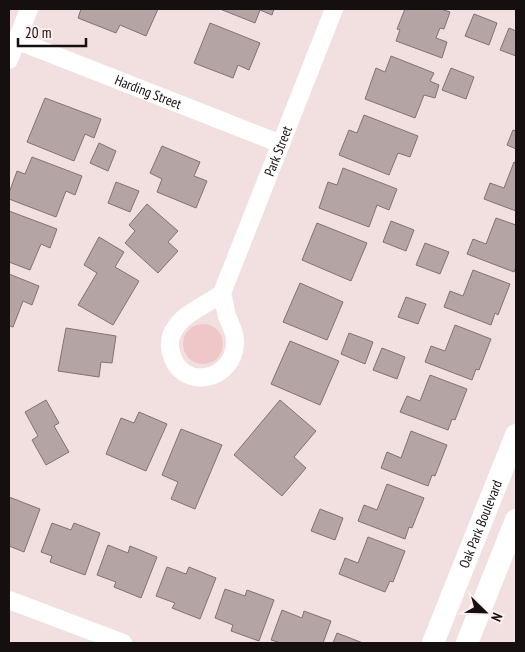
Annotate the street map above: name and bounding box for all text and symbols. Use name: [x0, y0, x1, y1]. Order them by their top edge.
scale bar: [18, 15, 85, 47]
text: 20 m: [25, 23, 51, 42]
street label: Harding Street: [112, 71, 184, 113]
street label: Park Street: [260, 123, 296, 179]
street label: Oak Park Boulevard: [455, 477, 506, 571]
north arrow: [460, 587, 510, 637]
text: N: [487, 610, 507, 624]

